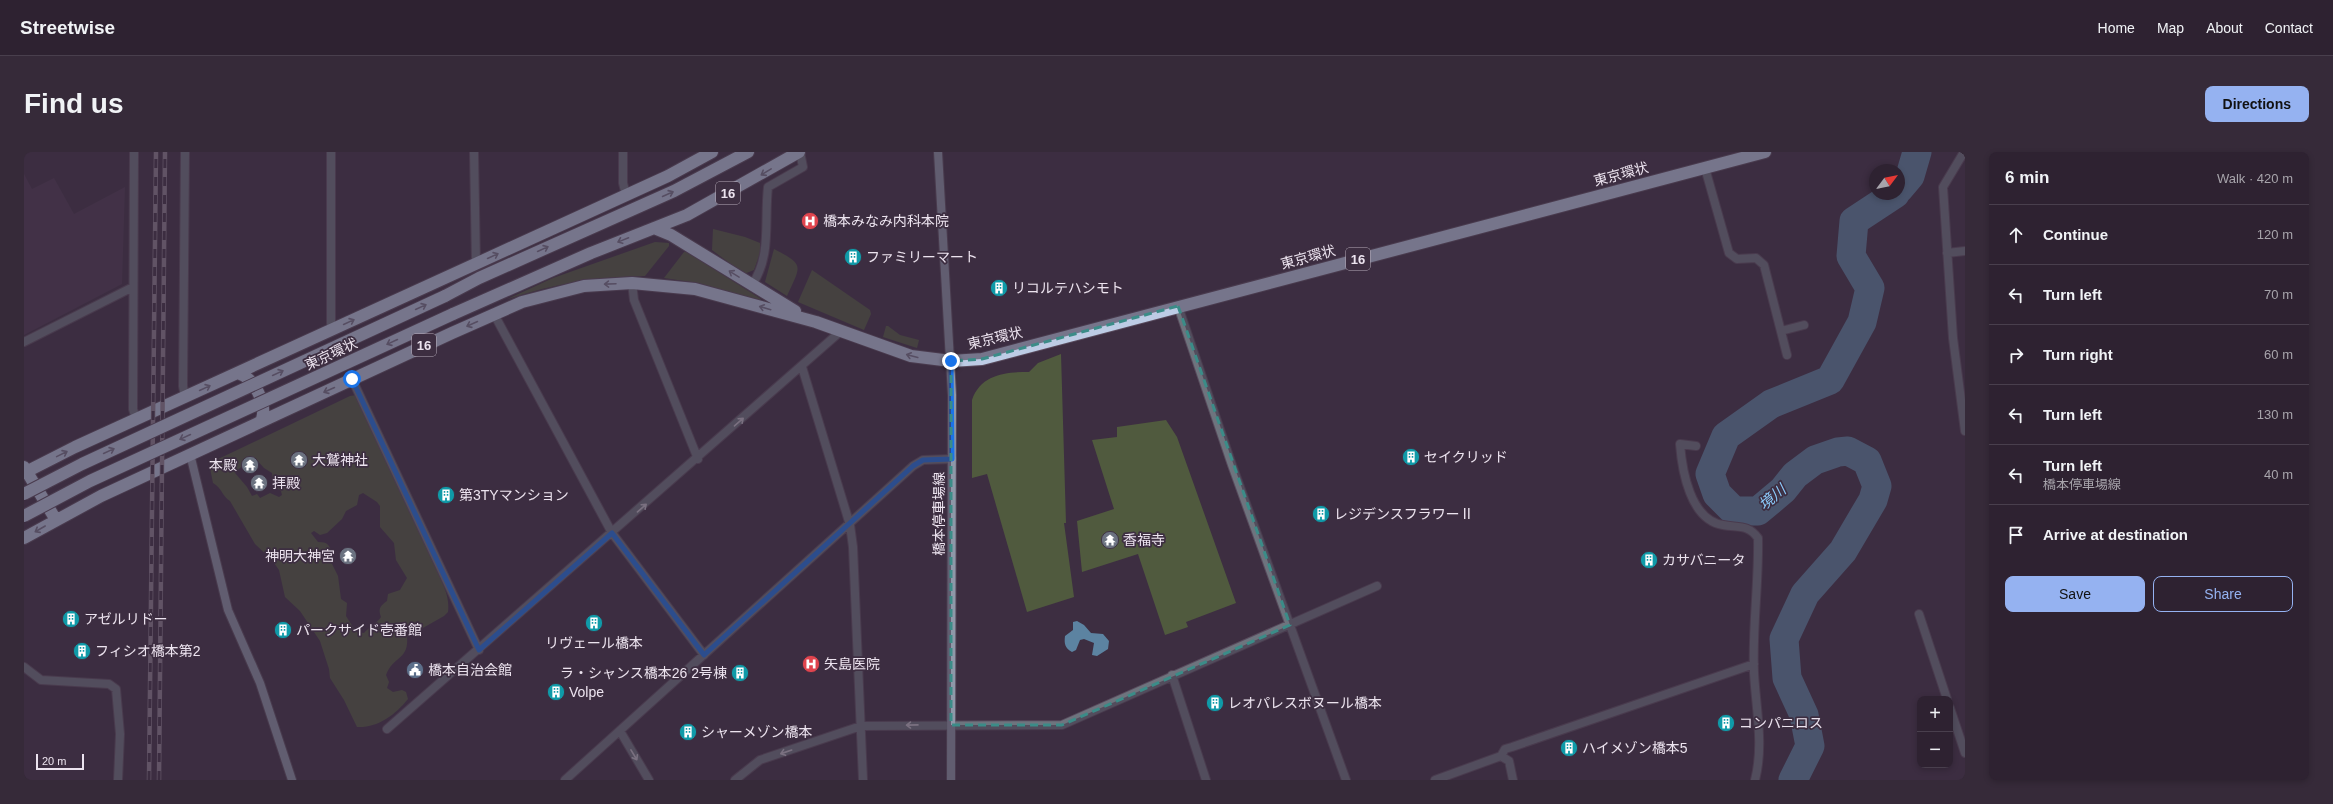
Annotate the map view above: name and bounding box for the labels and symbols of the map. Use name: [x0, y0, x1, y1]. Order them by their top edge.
street label: 東京環状: [1592, 159, 1650, 189]
north arrow: [1869, 164, 1905, 200]
one-way arrow: [760, 169, 772, 177]
road number: 16: [716, 182, 740, 204]
one-way arrow: [661, 190, 673, 197]
hospital icon: 橋本みなみ内科本院: [800, 211, 820, 231]
place label: 橋本みなみ内科本院: [823, 213, 949, 229]
one-way arrow: [617, 237, 629, 245]
street label: 東京環状: [1279, 242, 1337, 272]
one-way arrow: [537, 245, 549, 252]
building icon: ファミリーマート: [843, 247, 863, 267]
road number: 16: [1346, 248, 1370, 270]
place label: ファミリーマート: [866, 249, 978, 265]
one-way arrow: [486, 252, 498, 260]
one-way arrow: [729, 270, 740, 278]
building icon: リコルテハシモト: [989, 278, 1009, 298]
one-way arrow: [604, 280, 617, 288]
place label: リコルテハシモト: [1012, 280, 1124, 296]
one-way arrow: [415, 303, 427, 310]
one-way arrow: [759, 304, 772, 311]
one-way arrow: [343, 318, 355, 326]
one-way arrow: [467, 320, 479, 328]
street label: 東京環状: [966, 324, 1024, 352]
road number: 16: [412, 334, 436, 356]
street label: 東京環状: [302, 335, 360, 373]
one-way arrow: [386, 339, 398, 346]
one-way arrow: [906, 352, 919, 359]
route end: [942, 352, 960, 370]
one-way arrow: [271, 369, 283, 376]
route start: [343, 370, 361, 388]
one-way arrow: [199, 384, 211, 391]
one-way arrow: [323, 386, 335, 394]
one-way arrow: [734, 417, 745, 426]
one-way arrow: [179, 434, 191, 441]
one-way arrow: [102, 447, 114, 454]
building icon: セイクリッド: [1401, 447, 1421, 467]
place label: セイクリッド: [1424, 449, 1508, 465]
one-way arrow: [55, 450, 67, 457]
temple icon: 大鷲神社: [289, 450, 309, 470]
place label: 大鷲神社: [312, 452, 368, 468]
temple icon: 本殿: [240, 455, 260, 475]
place label: 本殿: [209, 457, 237, 473]
street label: 橋本停車場線: [931, 472, 947, 556]
temple icon: 拝殿: [249, 473, 269, 493]
place label: 拝殿: [272, 475, 300, 491]
water label: 境川: [1755, 480, 1790, 513]
building icon: 第3TYマンション: [436, 485, 456, 505]
place label: 第3TYマンション: [459, 487, 569, 503]
one-way arrow: [637, 503, 647, 512]
building icon: レジデンスフラワーⅡ: [1311, 504, 1331, 524]
place label: レジデンスフラワーⅡ: [1334, 506, 1474, 522]
one-way arrow: [34, 525, 46, 533]
temple icon: 香福寺: [1100, 530, 1120, 550]
place label: 香福寺: [1123, 532, 1165, 548]
temple icon: 神明大神宮: [338, 546, 358, 566]
place label: 神明大神宮: [265, 548, 335, 564]
building icon: カサバニータ: [1639, 550, 1659, 570]
place label: カサバニータ: [1662, 552, 1745, 568]
building icon: アゼルリドー: [61, 609, 81, 629]
place label: アゼルリドー: [84, 611, 168, 627]
building icon: リヴェール橋本: [584, 613, 604, 633]
building icon: パークサイド壱番館: [273, 620, 293, 640]
place label: パークサイド壱番館: [296, 622, 422, 638]
place label: リヴェール橋本: [545, 635, 643, 651]
building icon: フィシオ橋本第2: [72, 641, 92, 661]
place label: フィシオ橋本第2: [95, 643, 201, 659]
hospital icon: 矢島医院: [801, 654, 821, 674]
place label: 矢島医院: [824, 656, 880, 672]
public building icon: 橋本自治会館: [405, 660, 425, 680]
place label: 橋本自治会館: [428, 662, 512, 678]
building icon: ラ・シャンス橋本26 2号棟: [730, 663, 750, 683]
place label: ラ・シャンス橋本26 2号棟: [560, 665, 727, 681]
building icon: Volpe: [546, 682, 566, 702]
place label: Volpe: [569, 684, 604, 700]
building icon: レオパレスボヌール橋本: [1205, 693, 1225, 713]
place label: レオパレスボヌール橋本: [1228, 695, 1382, 711]
building icon: コンパニロス: [1716, 713, 1736, 733]
place label: コンパニロス: [1739, 715, 1823, 731]
building icon: シャーメゾン橋本: [678, 722, 698, 742]
one-way arrow: [906, 722, 919, 729]
place label: シャーメゾン橋本: [701, 724, 812, 740]
building icon: ハイメゾン橋本5: [1559, 738, 1579, 758]
place label: ハイメゾン橋本5: [1582, 740, 1688, 756]
one-way arrow: [781, 748, 793, 756]
one-way arrow: [631, 749, 639, 761]
scale bar: [36, 752, 84, 771]

